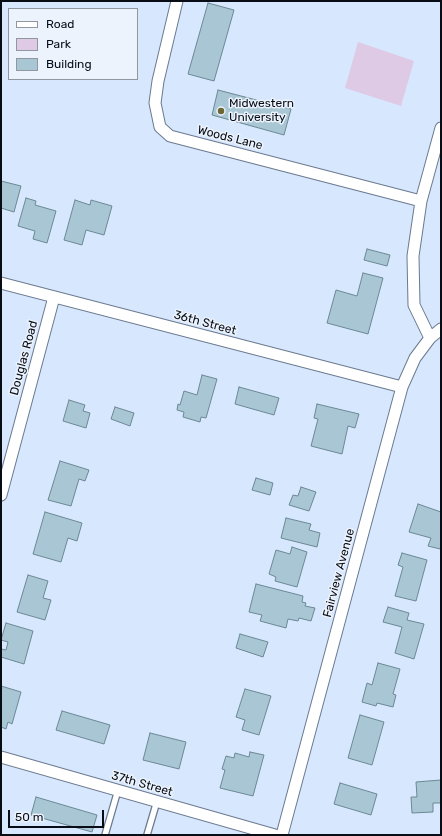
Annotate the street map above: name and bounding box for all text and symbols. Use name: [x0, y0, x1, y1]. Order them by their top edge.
legend: [8, 8, 138, 80]
text: Road: [46, 17, 74, 31]
text: Park: [46, 37, 71, 51]
text: Building: [46, 57, 92, 71]
place label: Midwestern University: [229, 97, 294, 125]
marker: Midwestern University: [216, 106, 226, 116]
street label: Woods Lane: [196, 123, 264, 153]
street label: 36th Street: [172, 308, 238, 338]
street label: Douglas Road: [7, 319, 41, 397]
street label: Fairview Avenue: [320, 527, 358, 619]
street label: 37th Street: [110, 768, 174, 800]
scale bar: [10, 802, 106, 828]
text: 50 m: [15, 810, 43, 824]

